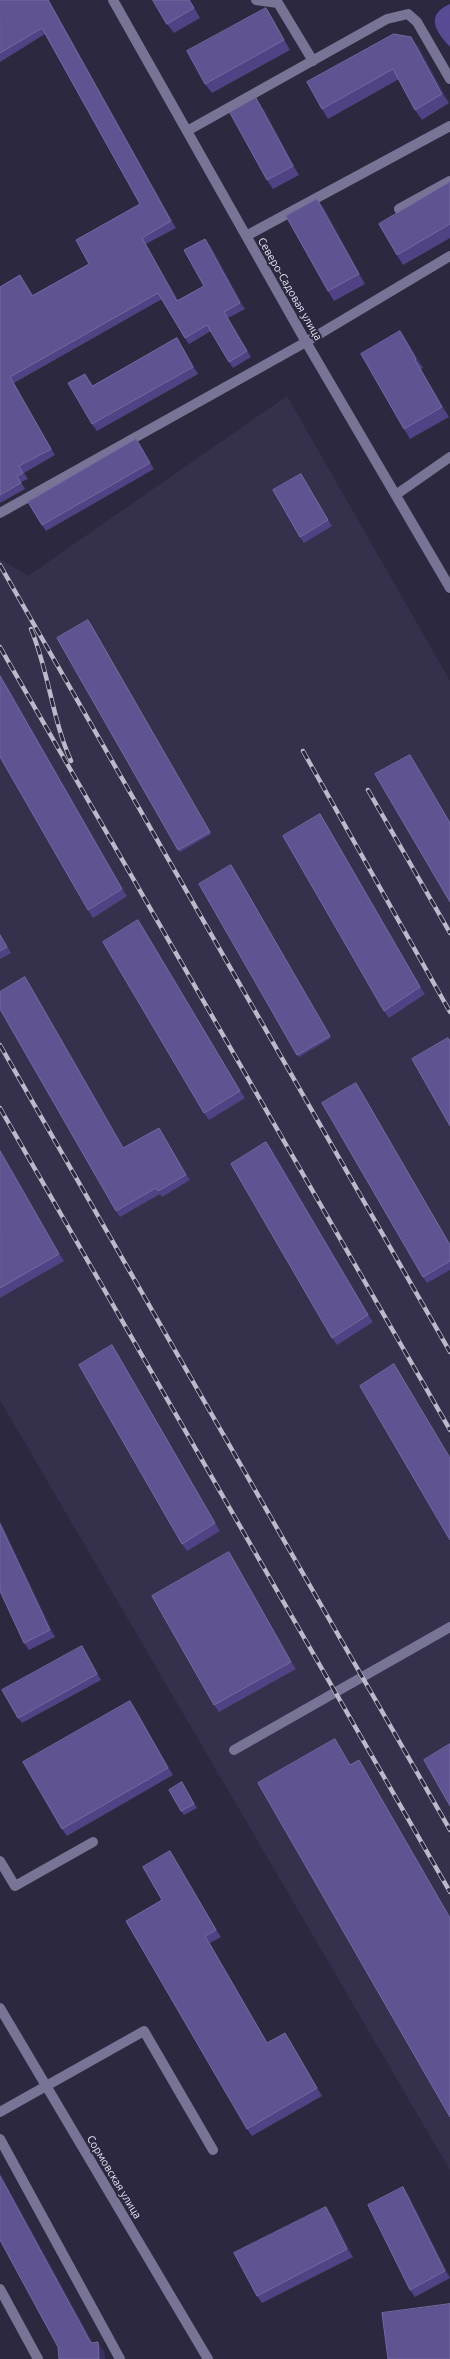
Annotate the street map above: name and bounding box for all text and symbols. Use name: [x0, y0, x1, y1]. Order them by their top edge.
street label: Северо-Садовая улица: [255, 235, 325, 343]
street label: Сормовская улица: [84, 2133, 144, 2221]

